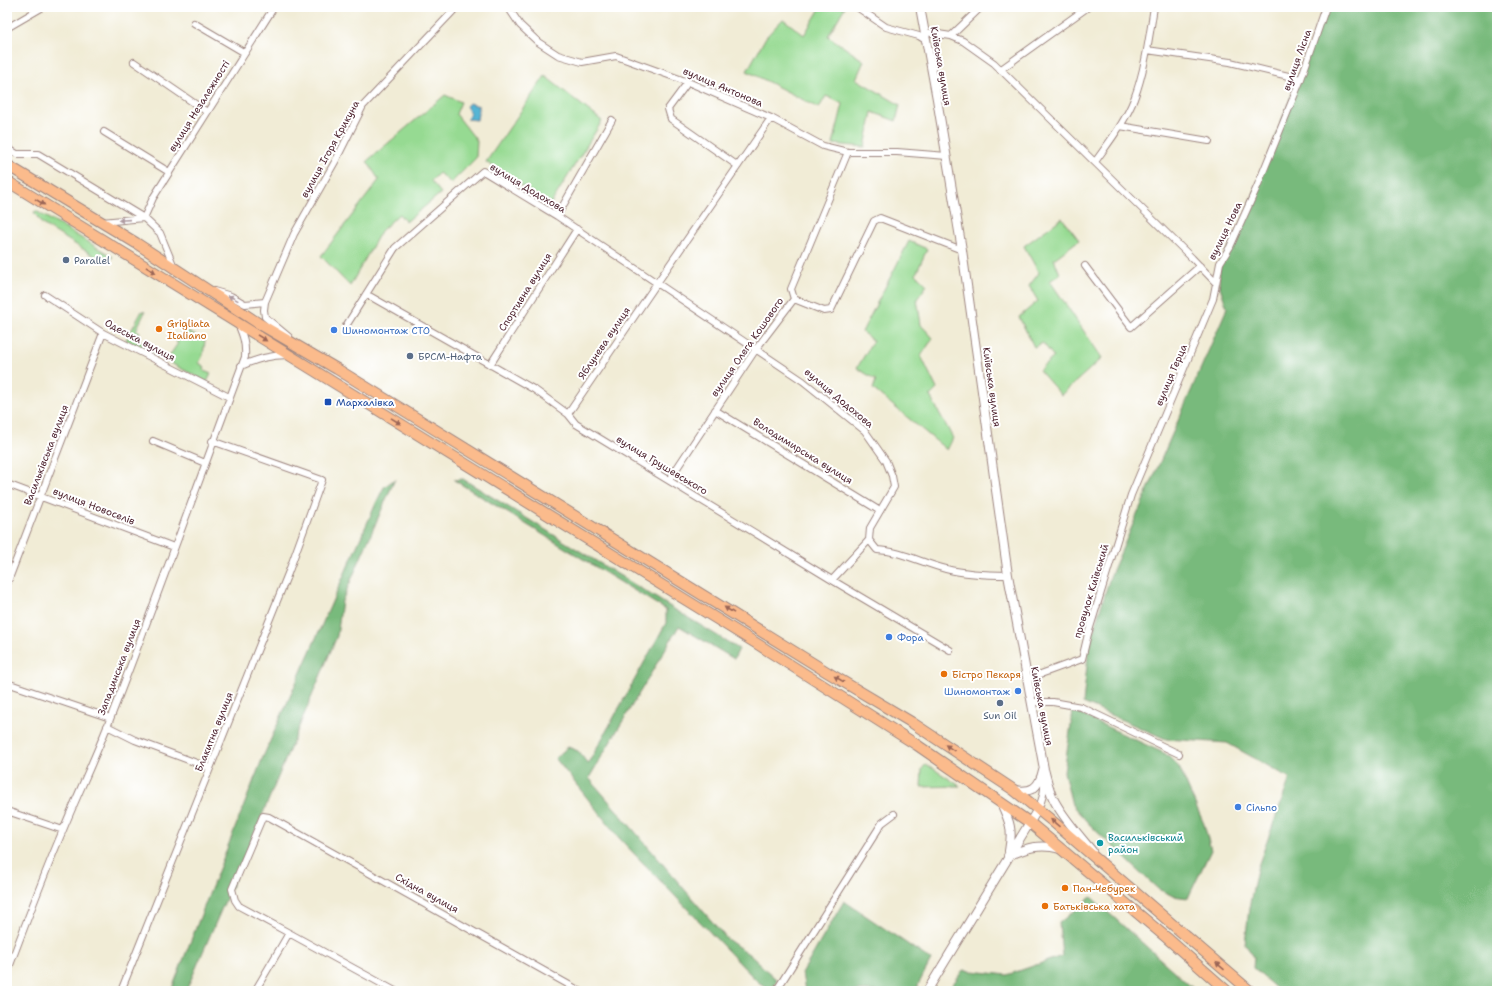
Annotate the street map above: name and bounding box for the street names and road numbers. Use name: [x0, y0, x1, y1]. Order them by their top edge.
street label: Київська вулиця: [928, 25, 954, 107]
street label: вулиця Лісна: [1280, 27, 1314, 92]
street label: вулиця Незалежності: [166, 58, 233, 154]
street label: вулиця Антонова: [681, 64, 766, 110]
street label: вулиця Ігоря Крикуна: [298, 97, 363, 200]
street label: вулиця Додохова: [488, 160, 569, 216]
street label: вулиця Нова: [1205, 199, 1245, 262]
street label: Спортивна вулиця: [496, 250, 554, 334]
street label: вулиця Олега Кошового: [708, 295, 786, 399]
street label: Яблунева вулиця: [575, 304, 633, 382]
street label: Одеська вулиця: [102, 316, 178, 364]
street label: вулиця Герца: [1152, 342, 1190, 408]
street label: Київська вулиця: [980, 346, 1004, 428]
street label: вулиця Додохова: [802, 365, 877, 431]
street label: Васильківська вулиця: [21, 403, 71, 507]
street label: Володимирська вулиця: [751, 415, 855, 487]
street label: вулиця Грушевського: [614, 433, 710, 497]
street label: вулиця Новоселів: [51, 484, 137, 528]
street label: провулок Київський: [1071, 542, 1112, 640]
street label: Западинська вулиця: [95, 617, 143, 717]
street label: Київська вулиця: [1028, 665, 1056, 747]
street label: Блакитна вулиця: [192, 690, 236, 774]
street label: Східна вулиця: [393, 870, 461, 916]

